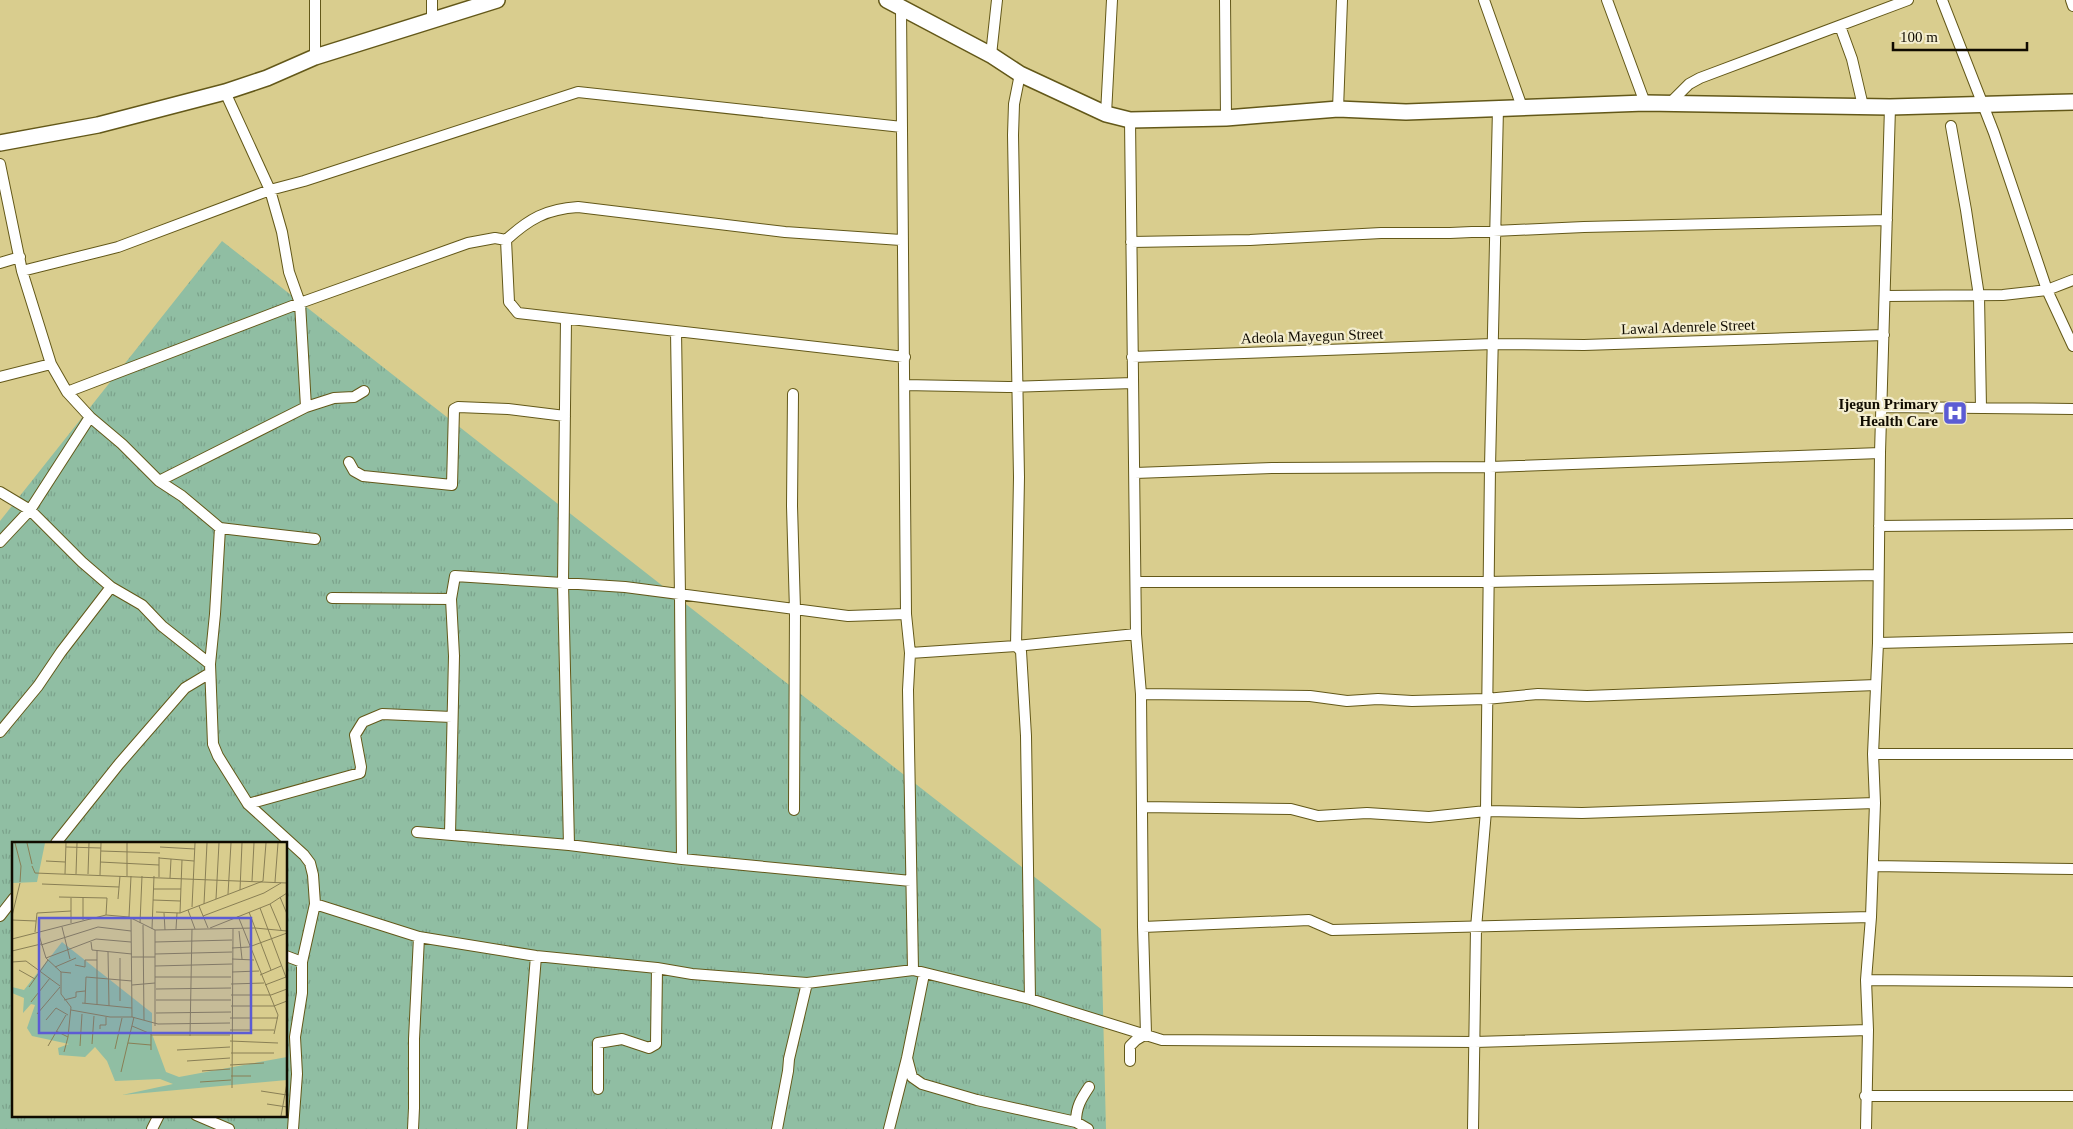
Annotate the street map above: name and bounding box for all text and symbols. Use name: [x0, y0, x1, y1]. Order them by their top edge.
scale bar: [1893, 20, 2027, 52]
text: 100 m: [1900, 29, 1938, 45]
street label: Lawal Adenrele Street: [1621, 317, 1756, 337]
street label: Adeola Mayegun Street: [1241, 325, 1384, 346]
place label: Ijegun Primary Health Care: [1838, 396, 1938, 429]
hospital icon: Ijegun Primary Health Care: [1942, 400, 1968, 426]
inset map: [12, 842, 288, 1116]

